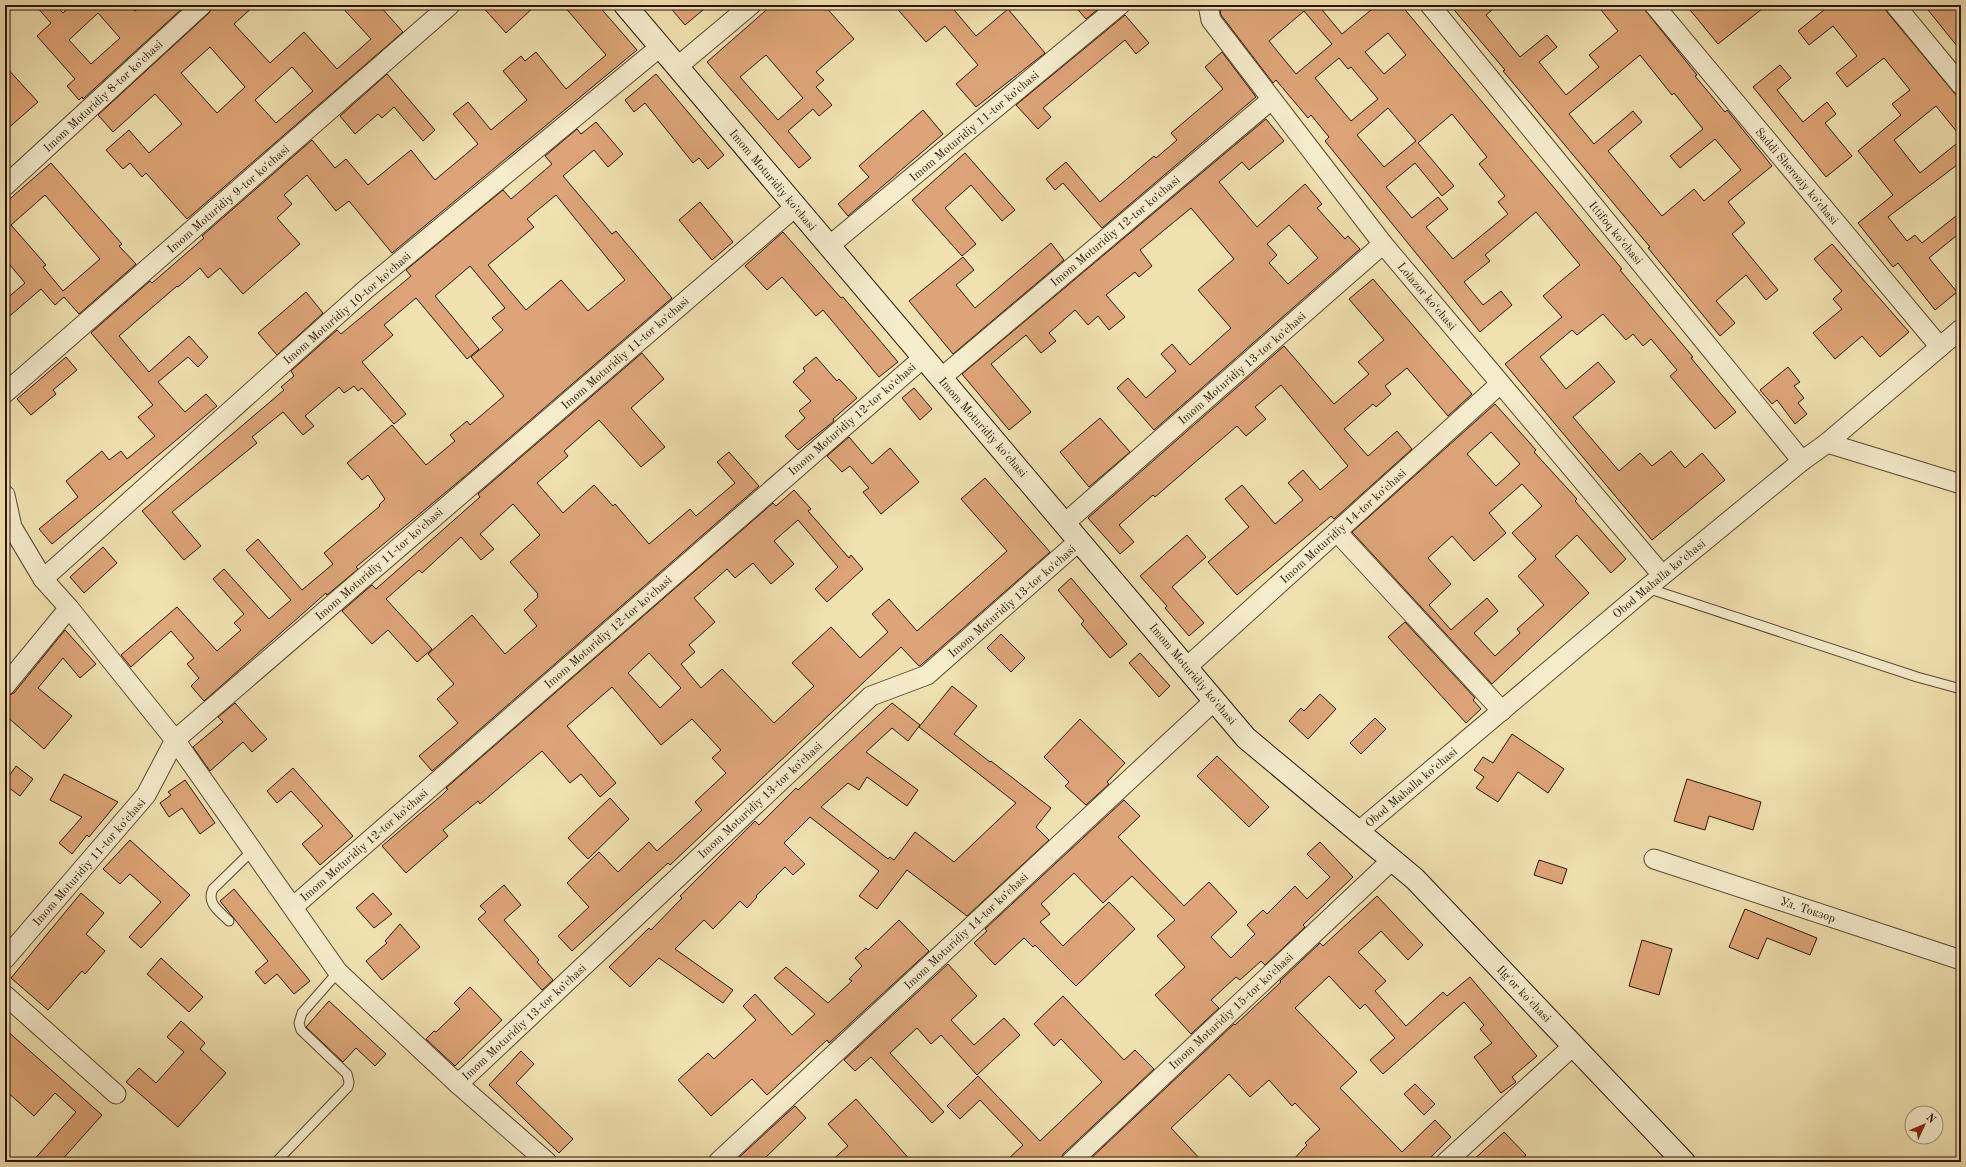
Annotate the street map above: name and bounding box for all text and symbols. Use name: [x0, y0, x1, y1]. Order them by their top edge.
street label: Imom Moturidiy 8-tor koʻchasi: [41, 38, 165, 155]
street label: Imom Moturidiy 11-tor koʻchasi: [907, 68, 1042, 184]
street label: Saddi Sheroziy koʻchasi: [1752, 125, 1841, 227]
street label: Imom Moturidiy koʻchasi: [727, 127, 819, 233]
street label: Imom Moturidiy 9-tor koʻchasi: [165, 143, 292, 256]
street label: Imom Moturidiy 12-tor koʻchasi: [1048, 173, 1183, 289]
street label: Ittifoq ko‘chasi: [1586, 200, 1644, 267]
street label: Imom Moturidiy 10-tor koʻchasi: [281, 249, 414, 367]
street label: Lolazor ko‘chasi: [1394, 261, 1458, 333]
street label: Imom Moturidiy 11-tor koʻchasi: [559, 294, 692, 412]
street label: Imom Moturidiy 13-tor koʻchasi: [1176, 309, 1309, 427]
street label: Imom Moturidiy 12-tor koʻchasi: [786, 360, 919, 478]
street label: Imom Moturidiy koʻchasi: [936, 375, 1029, 480]
street label: Imom Moturidiy 14-tor koʻchasi: [1278, 466, 1409, 586]
street label: Imom Moturidiy 11-tor koʻchasi: [313, 505, 446, 623]
street label: Obod Mahalla ko‘chasi: [1611, 538, 1708, 621]
street label: Imom Moturidiy 13-tor koʻchasi: [946, 542, 1079, 660]
street label: Imom Moturidiy 12-tor koʻchasi: [542, 573, 675, 691]
street label: Imom Moturidiy koʻchasi: [1147, 621, 1239, 727]
street label: Imom Moturidiy 13-tor koʻchasi: [696, 739, 825, 861]
street label: Obod Mahalla ko‘chasi: [1363, 746, 1460, 830]
street label: Imom Moturidiy 12-tor koʻchasi: [298, 786, 431, 904]
street label: Imom Moturidiy 11-tor koʻchasi: [30, 796, 148, 929]
street label: Imom Moturidiy 14-tor koʻchasi: [902, 870, 1031, 992]
street label: Ул. Токзор: [1778, 896, 1837, 925]
street label: Imom Moturidiy 15-tor koʻchasi: [1167, 950, 1296, 1072]
street label: Imom Moturidiy 13-tor koʻchasi: [460, 961, 589, 1083]
street label: Ilg'or ko'chasi: [1494, 964, 1553, 1025]
north arrow: [1904, 1105, 1944, 1145]
text: N: [1923, 1112, 1937, 1126]

